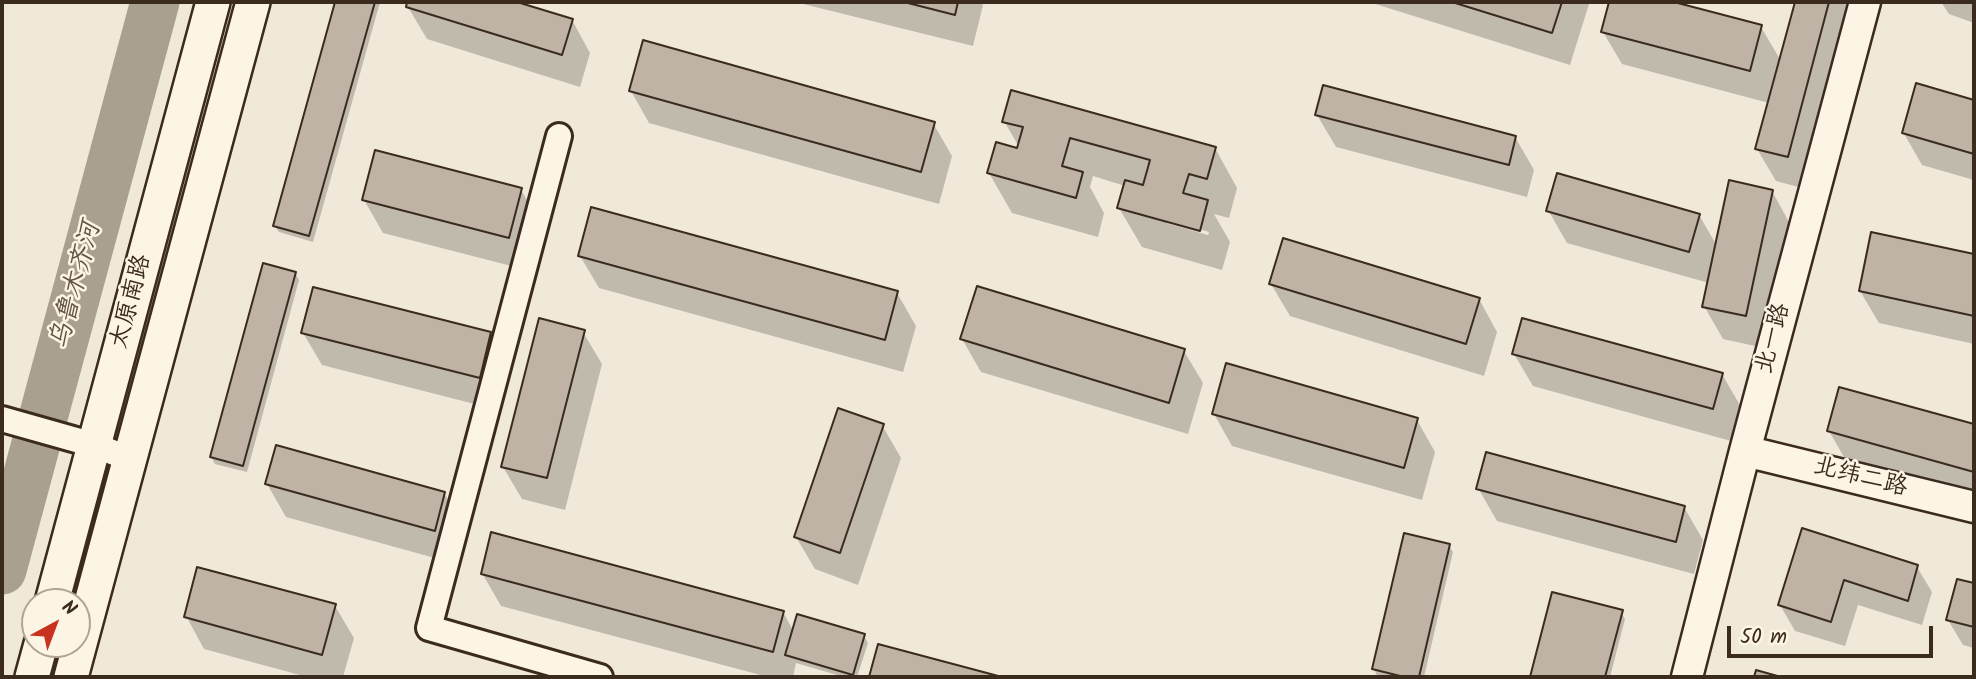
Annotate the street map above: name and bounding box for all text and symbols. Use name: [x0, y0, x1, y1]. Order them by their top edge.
water label: 乌鲁木齐河: [46, 219, 110, 353]
street label: 太原南路: [107, 252, 159, 352]
street label: 北一路: [1752, 300, 1798, 378]
street label: 北纬二路: [1810, 453, 1910, 505]
north arrow: [21, 588, 91, 658]
text: N: [54, 593, 83, 624]
scale bar: [1731, 612, 1938, 656]
text: 50 m: [1740, 621, 1787, 654]

